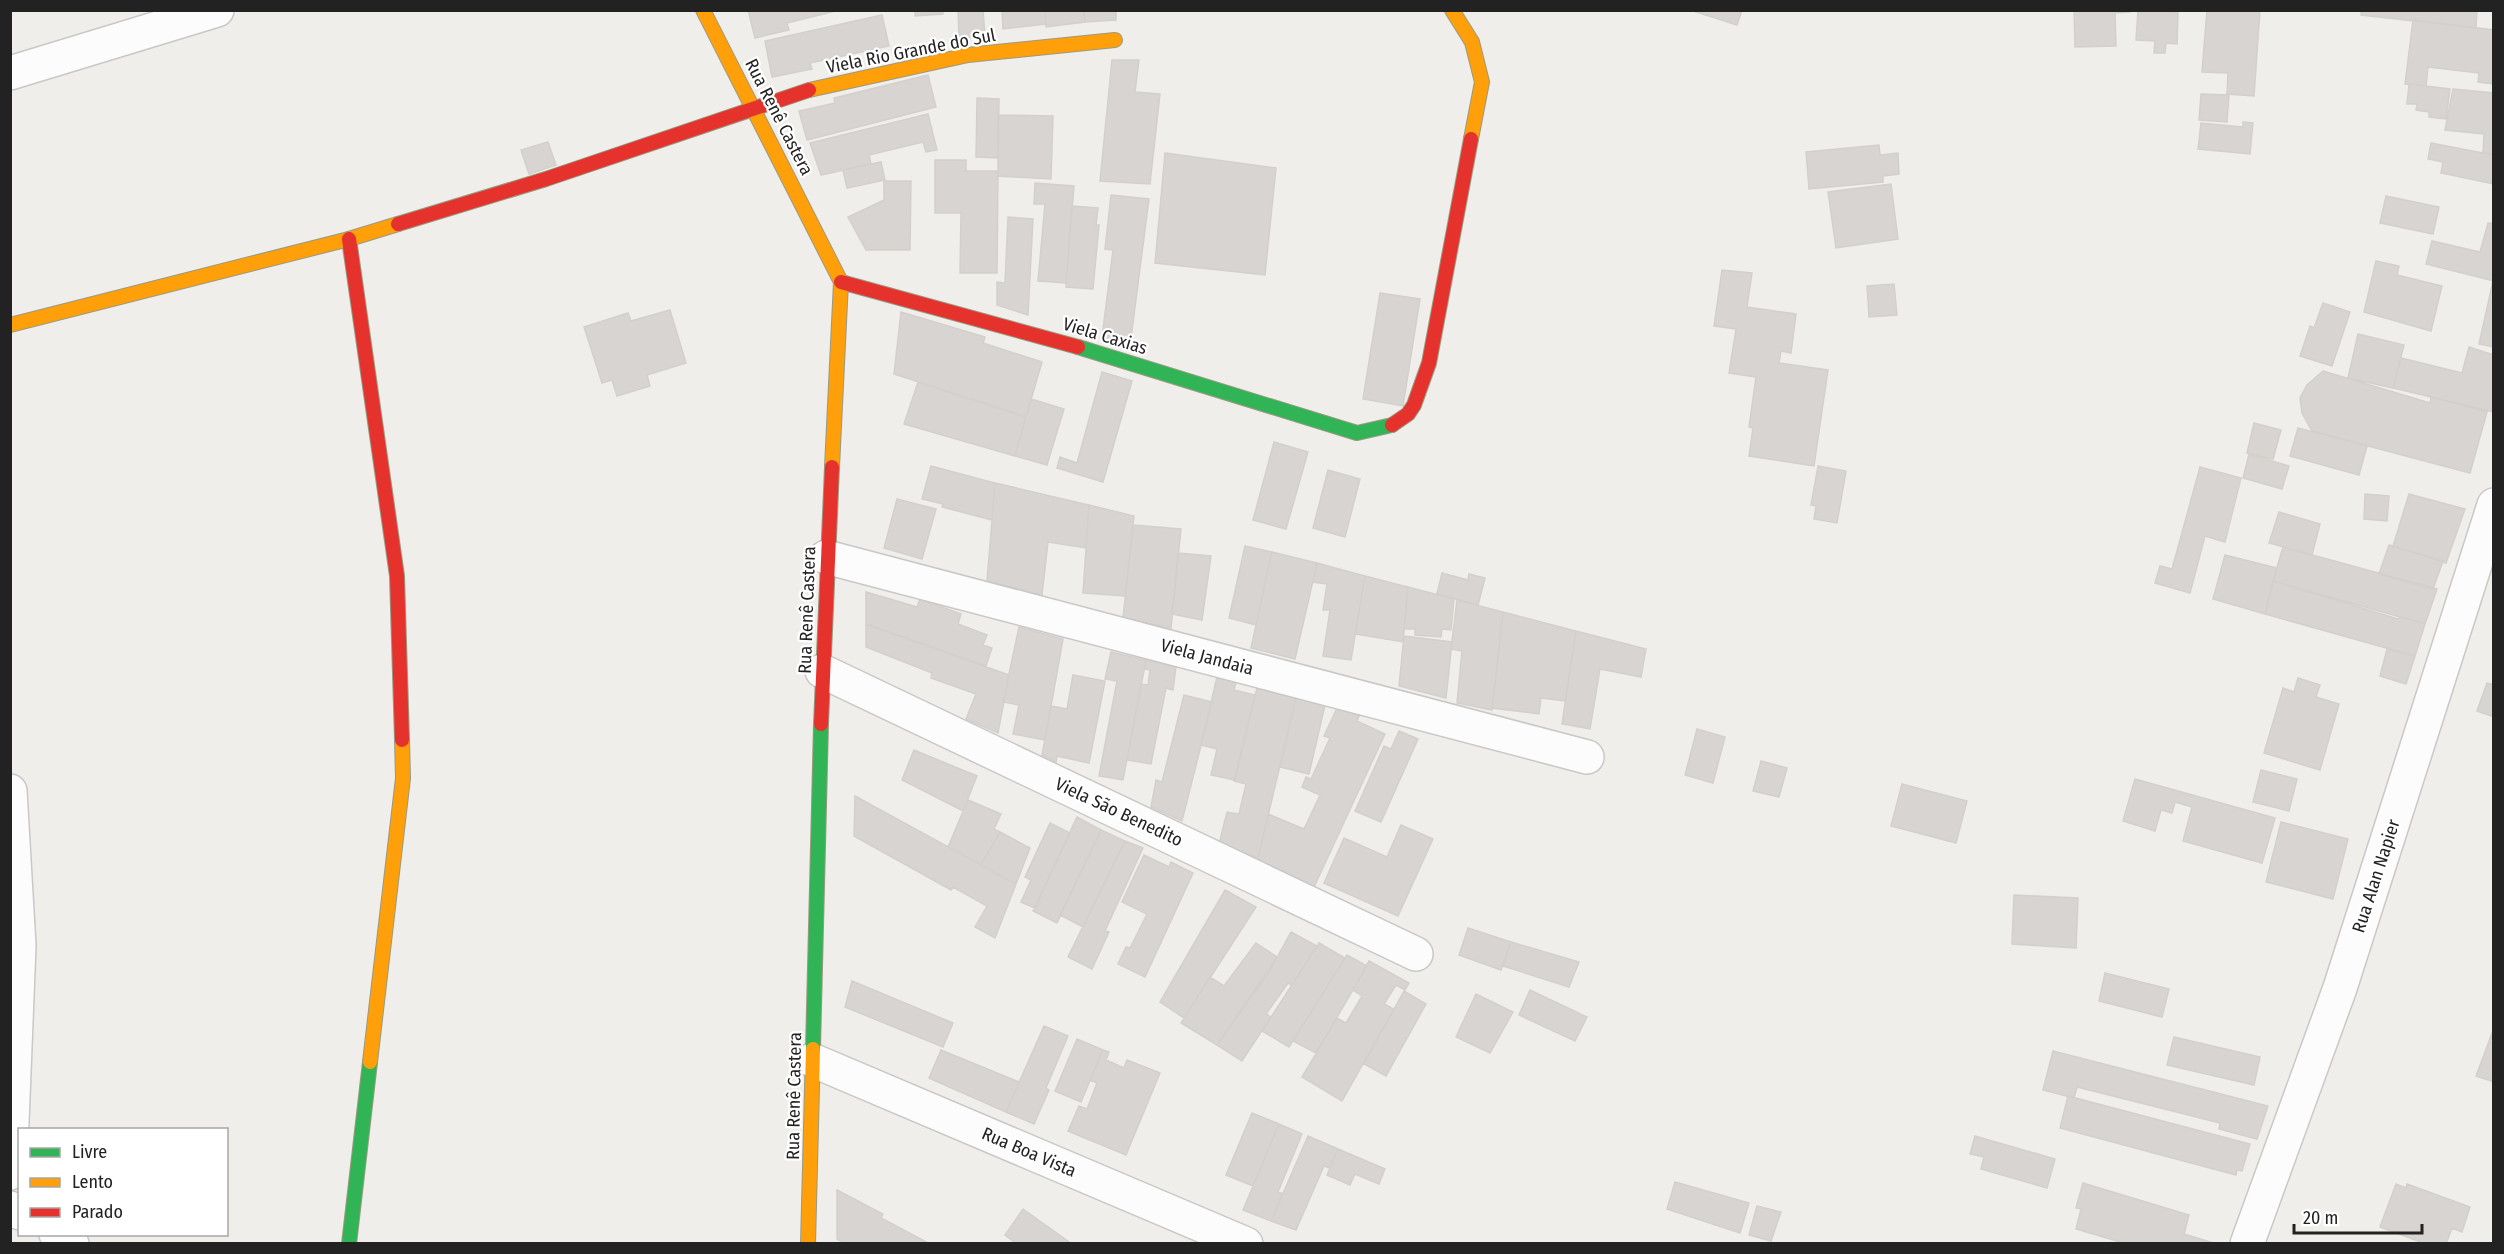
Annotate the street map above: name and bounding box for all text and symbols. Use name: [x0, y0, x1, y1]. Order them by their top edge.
street label: Viela Rio Grande do Sul: [825, 24, 998, 78]
street label: Rua Renê Castera: [740, 55, 818, 179]
street label: Viela Caxias: [1060, 313, 1150, 359]
street label: Rua Renê Castera: [794, 546, 820, 674]
street label: Viela Jandaia: [1158, 634, 1256, 680]
street label: Viela São Benedito: [1052, 773, 1186, 851]
street label: Rua Alan Napier: [2347, 816, 2405, 936]
street label: Rua Renê Castera: [782, 1032, 806, 1160]
street label: Rua Boa Vista: [978, 1122, 1080, 1182]
legend: [18, 1128, 228, 1236]
text: Livre: [72, 1141, 107, 1163]
text: Lento: [72, 1171, 113, 1193]
scale bar: [2294, 1197, 2422, 1235]
text: Parado: [72, 1201, 123, 1223]
text: 20 m: [2303, 1207, 2338, 1229]

